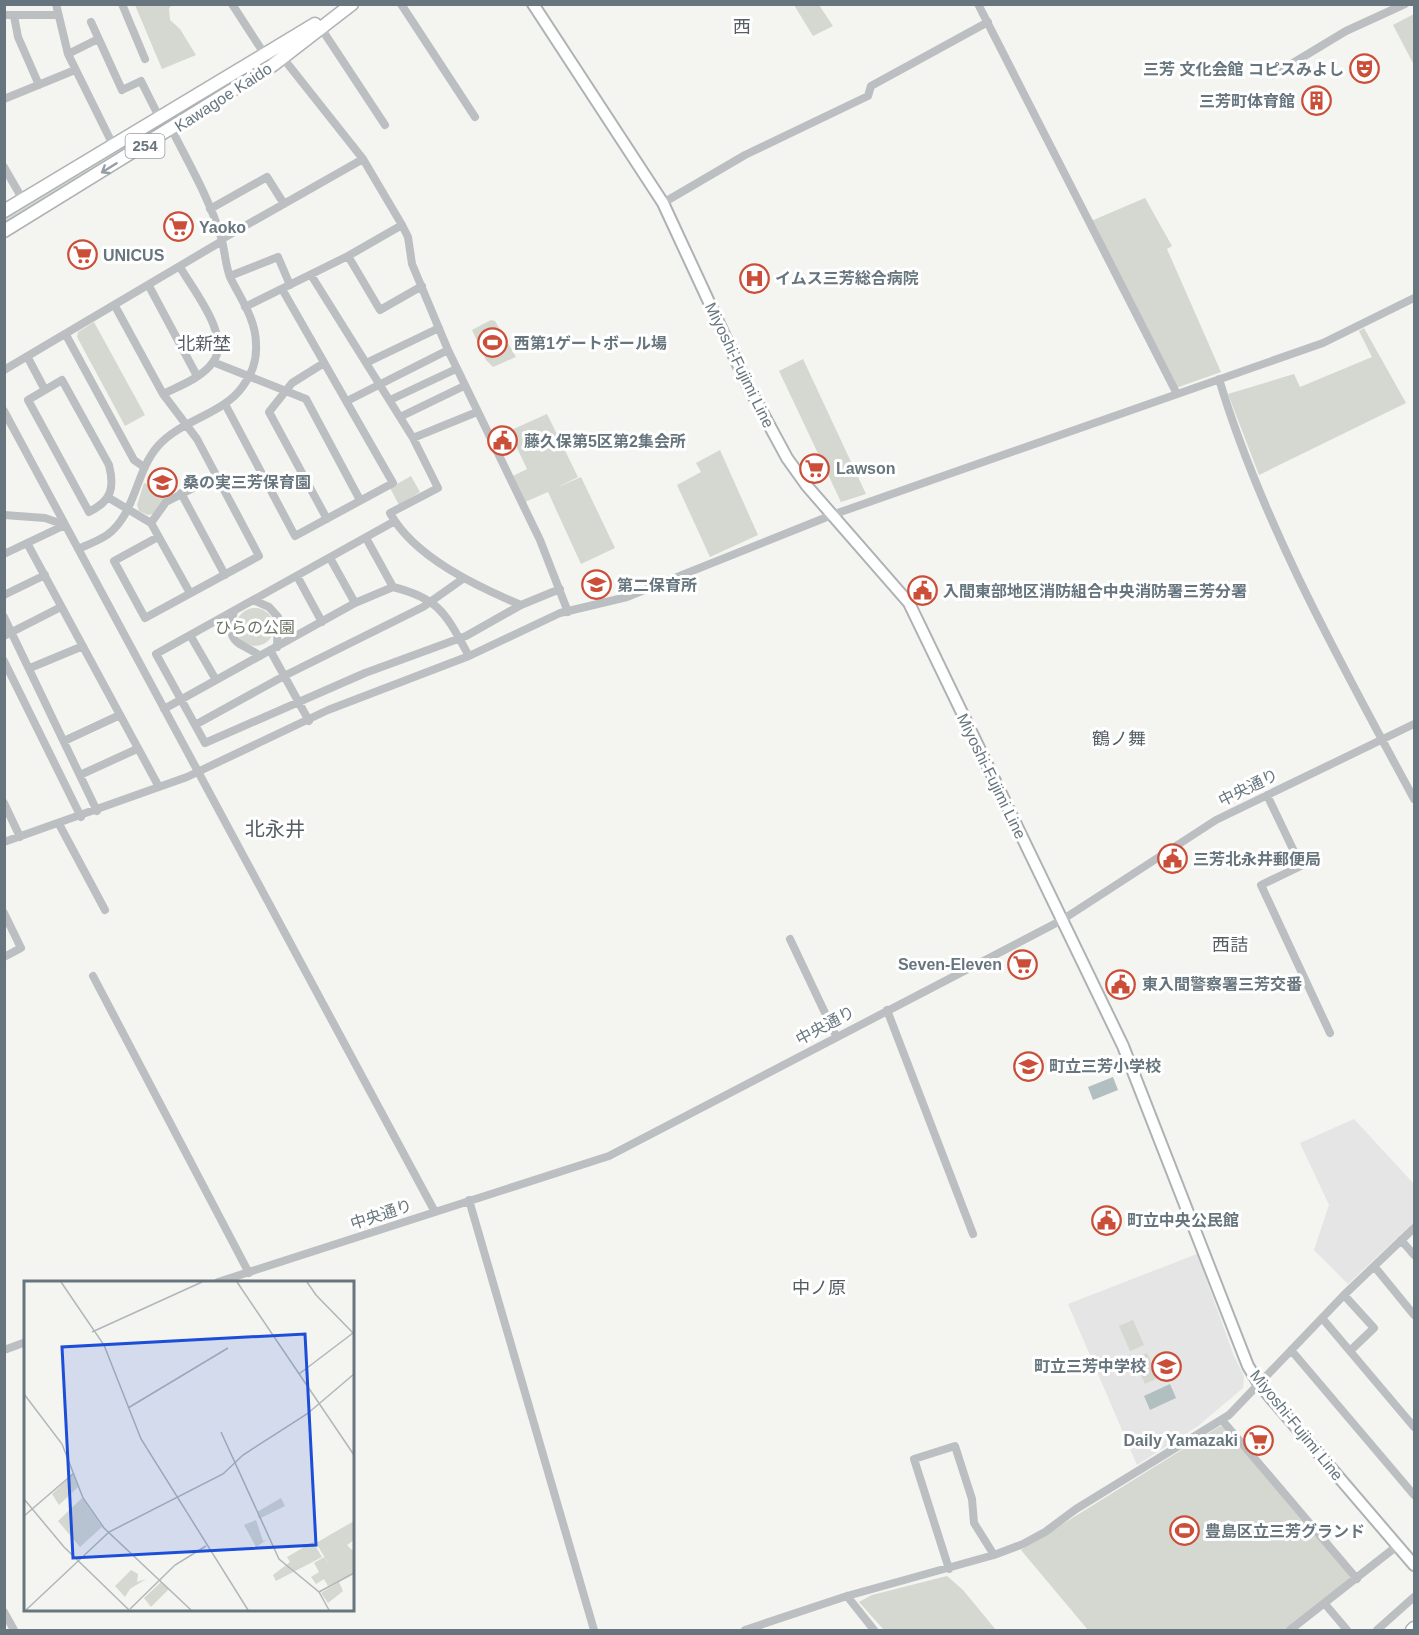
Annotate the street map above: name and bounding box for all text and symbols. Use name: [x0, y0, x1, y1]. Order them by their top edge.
district label: 西: [733, 17, 751, 37]
theatre icon: 三芳 文化会館 コピスみよし: [1349, 53, 1381, 85]
street label: Kawagoe Kaido: [172, 60, 275, 135]
place label: 三芳 文化会館 コピスみよし: [1143, 61, 1344, 78]
building icon: 三芳町体育館: [1300, 85, 1332, 117]
place label: 三芳町体育館: [1199, 93, 1295, 110]
road number: 254: [126, 134, 164, 158]
one-way arrow: [101, 162, 118, 175]
supermarket icon: Yaoko: [162, 211, 194, 243]
place label: Yaoko: [199, 219, 246, 236]
supermarket icon: UNICUS: [66, 239, 98, 271]
place label: UNICUS: [103, 247, 165, 264]
hospital icon: イムス三芳総合病院: [738, 262, 770, 294]
place label: イムス三芳総合病院: [775, 269, 919, 287]
street label: Miyoshi-Fujimi Line: [702, 300, 777, 431]
sports icon: 西第1ゲートボール場: [477, 327, 509, 359]
district label: 北新埜: [177, 334, 231, 354]
place label: 西第1ゲートボール場: [514, 335, 667, 352]
public building icon: 藤久保第5区第2集会所: [487, 425, 519, 457]
place label: 藤久保第5区第2集会所: [524, 433, 686, 450]
supermarket icon: Lawson: [799, 452, 831, 484]
place label: Lawson: [836, 460, 896, 477]
school or university icon: 桑の実三芳保育園: [146, 466, 178, 498]
place label: 桑の実三芳保育園: [183, 474, 311, 491]
school or university icon: 第二保育所: [580, 569, 612, 601]
public building icon: 入間東部地区消防組合中央消防署三芳分署: [906, 575, 938, 607]
place label: 第二保育所: [617, 577, 697, 594]
place label: 入間東部地区消防組合中央消防署三芳分署: [943, 583, 1247, 600]
park label: ひらの公園: [215, 619, 295, 636]
street label: Miyoshi-Fujimi Line: [954, 711, 1029, 842]
district label: 鶴ノ舞: [1092, 729, 1146, 749]
street label: 中央通り: [1216, 766, 1281, 809]
district label: 北永井: [245, 818, 305, 840]
public building icon: 三芳北永井郵便局: [1156, 843, 1188, 875]
place label: 三芳北永井郵便局: [1193, 850, 1321, 868]
district label: 西詰: [1212, 935, 1248, 955]
supermarket icon: Seven-Eleven: [1007, 948, 1039, 980]
place label: Seven-Eleven: [898, 956, 1002, 973]
public building icon: 東入間警察署三芳交番: [1105, 968, 1137, 1000]
place label: 東入間警察署三芳交番: [1142, 976, 1302, 993]
street label: 中央通り: [793, 1003, 857, 1048]
school or university icon: 町立三芳小学校: [1012, 1050, 1044, 1082]
place label: 町立三芳小学校: [1049, 1058, 1161, 1075]
street label: 中央通り: [348, 1197, 414, 1232]
public building icon: 町立中央公民館: [1090, 1204, 1122, 1236]
place label: 町立中央公民館: [1127, 1212, 1239, 1229]
district label: 中ノ原: [792, 1278, 846, 1298]
inset map: [24, 1281, 354, 1611]
school or university icon: 町立三芳中学校: [1151, 1350, 1183, 1382]
place label: 町立三芳中学校: [1034, 1358, 1146, 1375]
street label: Miyoshi-Fujimi Line: [1247, 1367, 1346, 1484]
supermarket icon: Daily Yamazaki: [1243, 1424, 1275, 1456]
place label: Daily Yamazaki: [1124, 1432, 1238, 1449]
sports icon: 豊島区立三芳グランド: [1168, 1515, 1200, 1547]
place label: 豊島区立三芳グランド: [1205, 1522, 1365, 1540]

